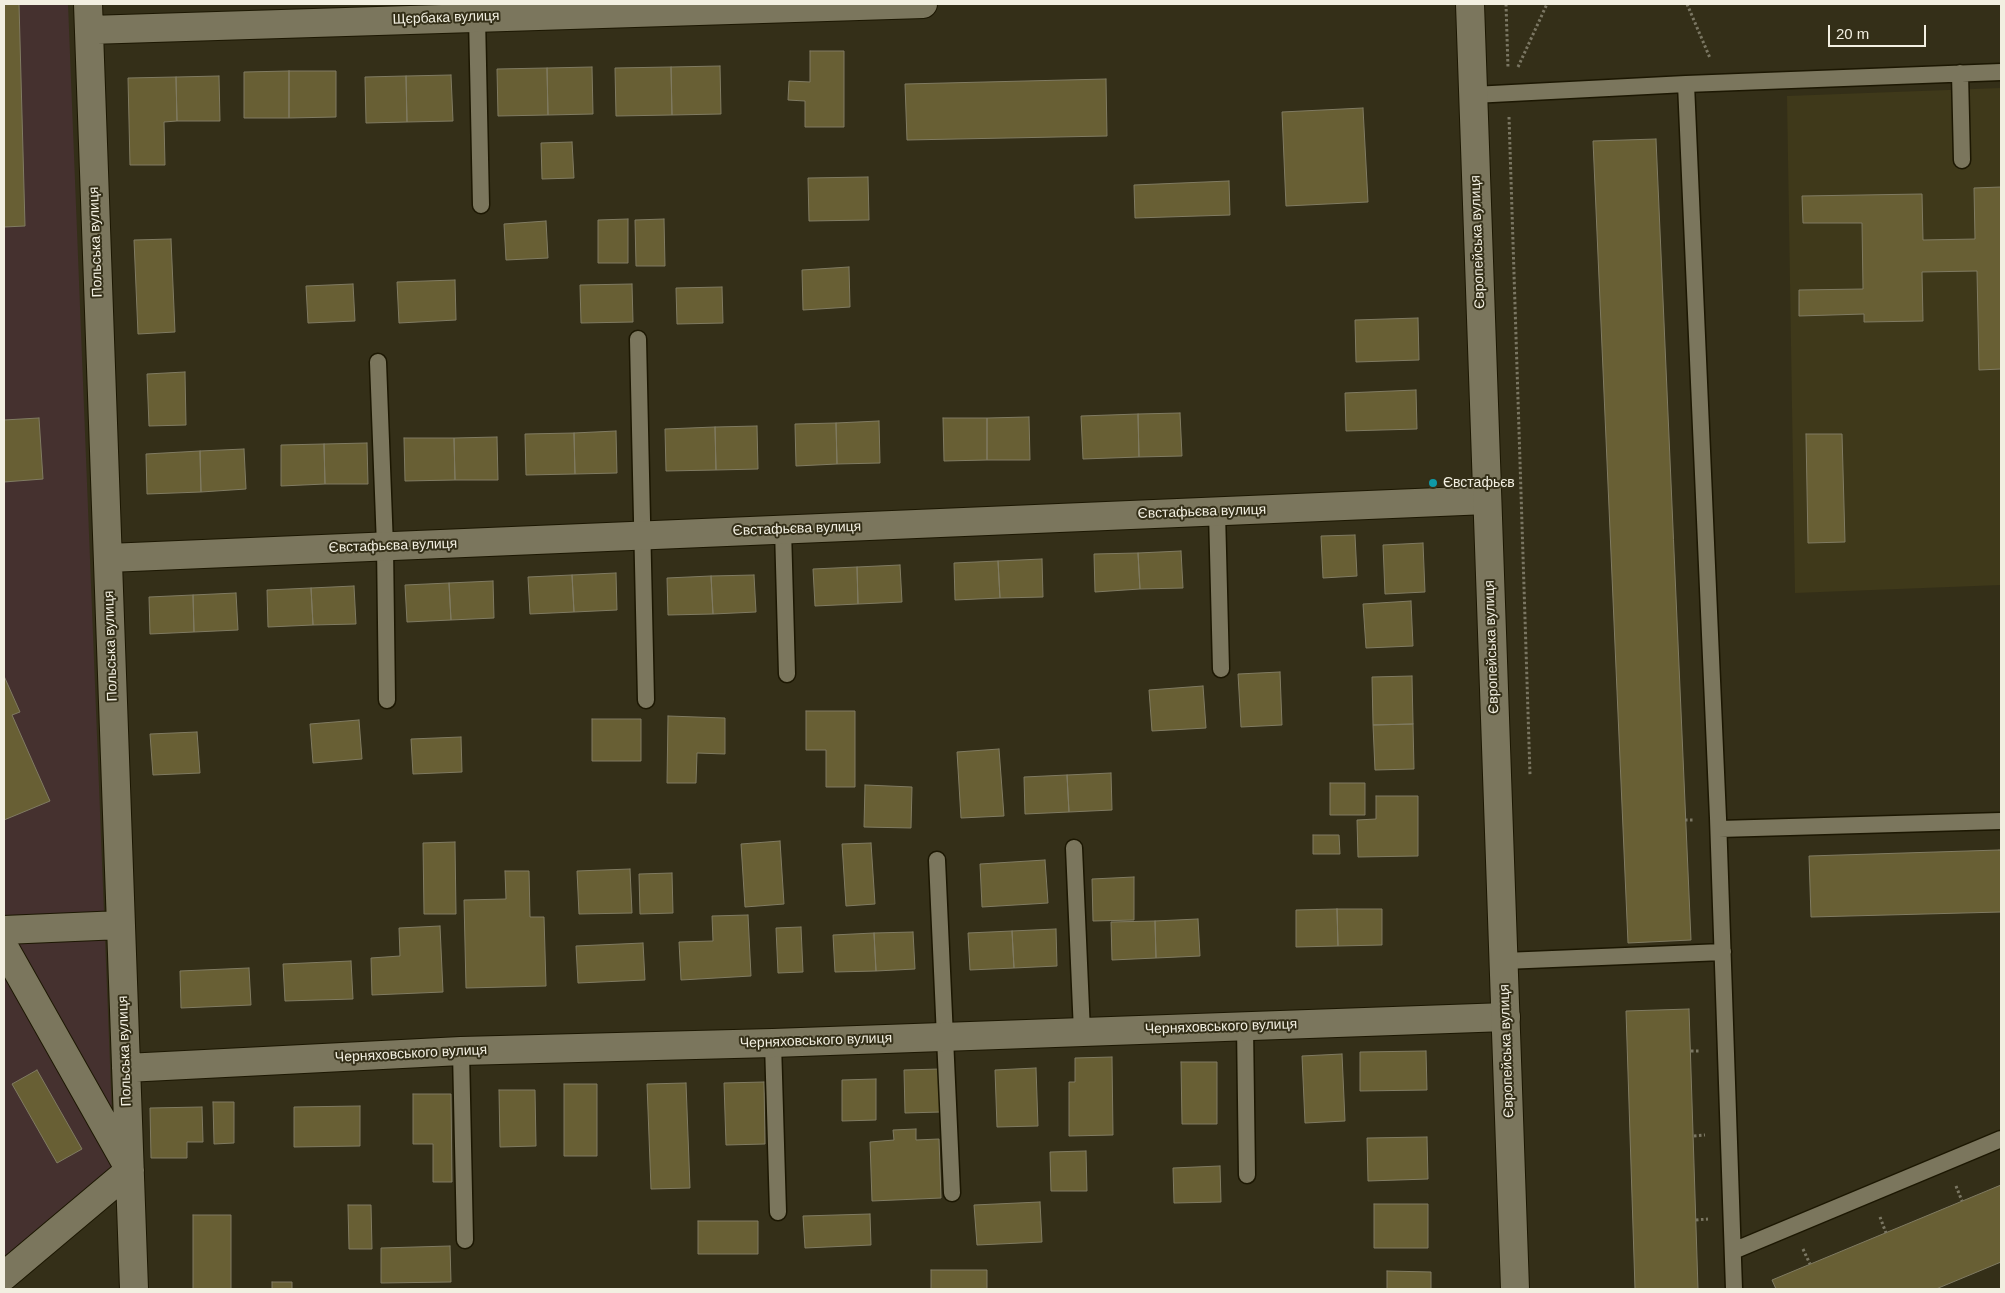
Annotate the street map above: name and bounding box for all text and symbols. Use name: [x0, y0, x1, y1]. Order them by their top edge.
street label: Щєрбака вулиця: [392, 8, 500, 28]
scale bar: [1830, 15, 1928, 47]
text: 20 m: [1836, 25, 1869, 42]
street label: Європейська вулиця: [1467, 175, 1489, 309]
street label: Польська вулиця: [86, 186, 106, 298]
place label: Євстафьєв: [1443, 475, 1515, 491]
marker: Євстафьєв: [1427, 477, 1439, 489]
street label: Євстафьєва вулиця: [1137, 501, 1267, 523]
street label: Євстафьєва вулиця: [732, 518, 862, 540]
street label: Євстафьєва вулиця: [328, 535, 458, 557]
street label: Європейська вулиця: [1481, 580, 1503, 714]
street label: Польська вулиця: [101, 590, 121, 702]
street label: Європейська вулиця: [1496, 984, 1518, 1118]
street label: Польська вулиця: [115, 995, 135, 1107]
street label: Черняховського вулиця: [1145, 1016, 1297, 1038]
street label: Черняховського вулиця: [740, 1030, 892, 1052]
street label: Черняховського вулиця: [334, 1042, 488, 1066]

